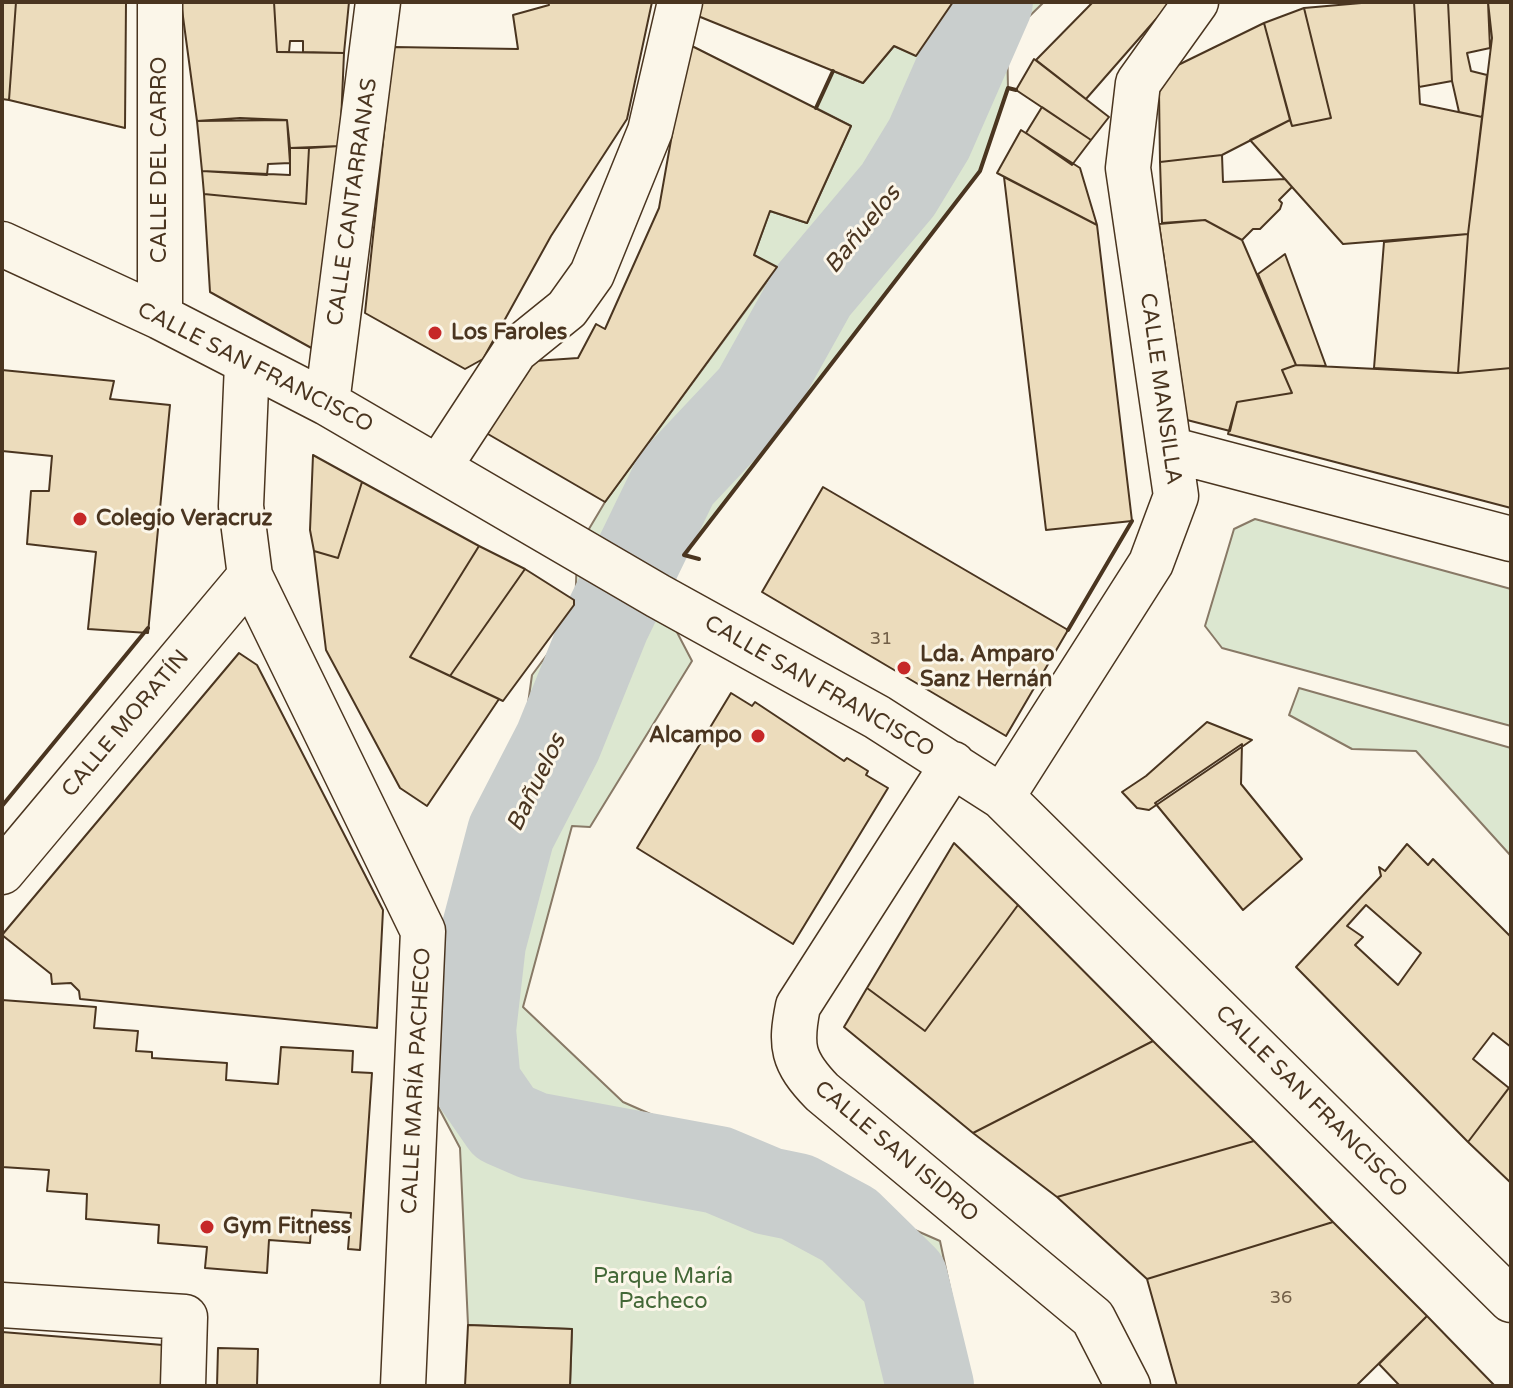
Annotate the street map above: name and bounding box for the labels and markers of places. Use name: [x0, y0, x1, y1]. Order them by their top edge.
place label: Los Faroles: [451, 320, 567, 346]
marker: Los Faroles: [426, 324, 444, 342]
place label: Colegio Veracruz: [96, 506, 273, 532]
marker: Colegio Veracruz: [71, 510, 89, 528]
place label: Lda. Amparo Sanz Hernán: [920, 642, 1055, 694]
marker: Lda. Amparo Sanz Hernán: [895, 659, 913, 677]
place label: Alcampo: [649, 723, 742, 749]
marker: Alcampo: [749, 727, 767, 745]
place label: Gym Fitness: [223, 1214, 351, 1240]
marker: Gym Fitness: [198, 1218, 216, 1236]

